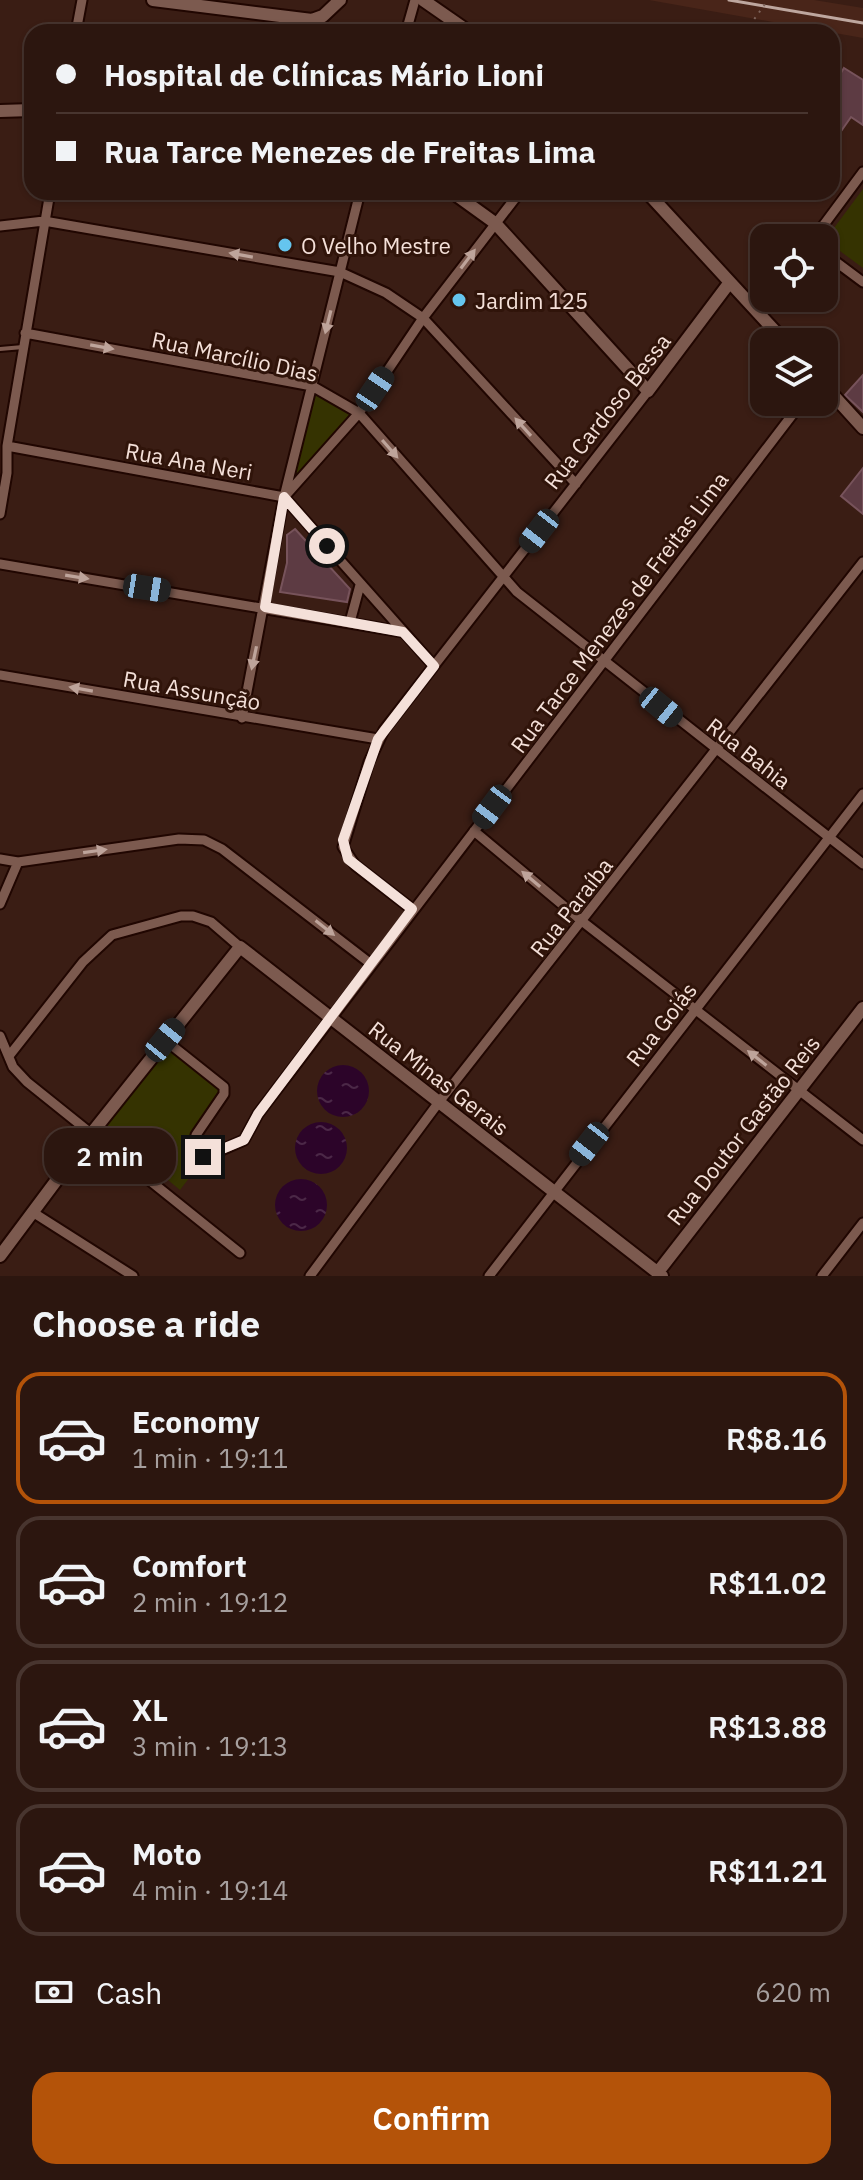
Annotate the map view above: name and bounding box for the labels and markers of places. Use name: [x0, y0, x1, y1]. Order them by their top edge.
place label: O Velho Mestre: [301, 231, 451, 260]
marker: O Velho Mestre: [276, 236, 294, 254]
place label: Jardim 125: [475, 286, 588, 315]
marker: Jardim 125: [450, 291, 468, 309]

